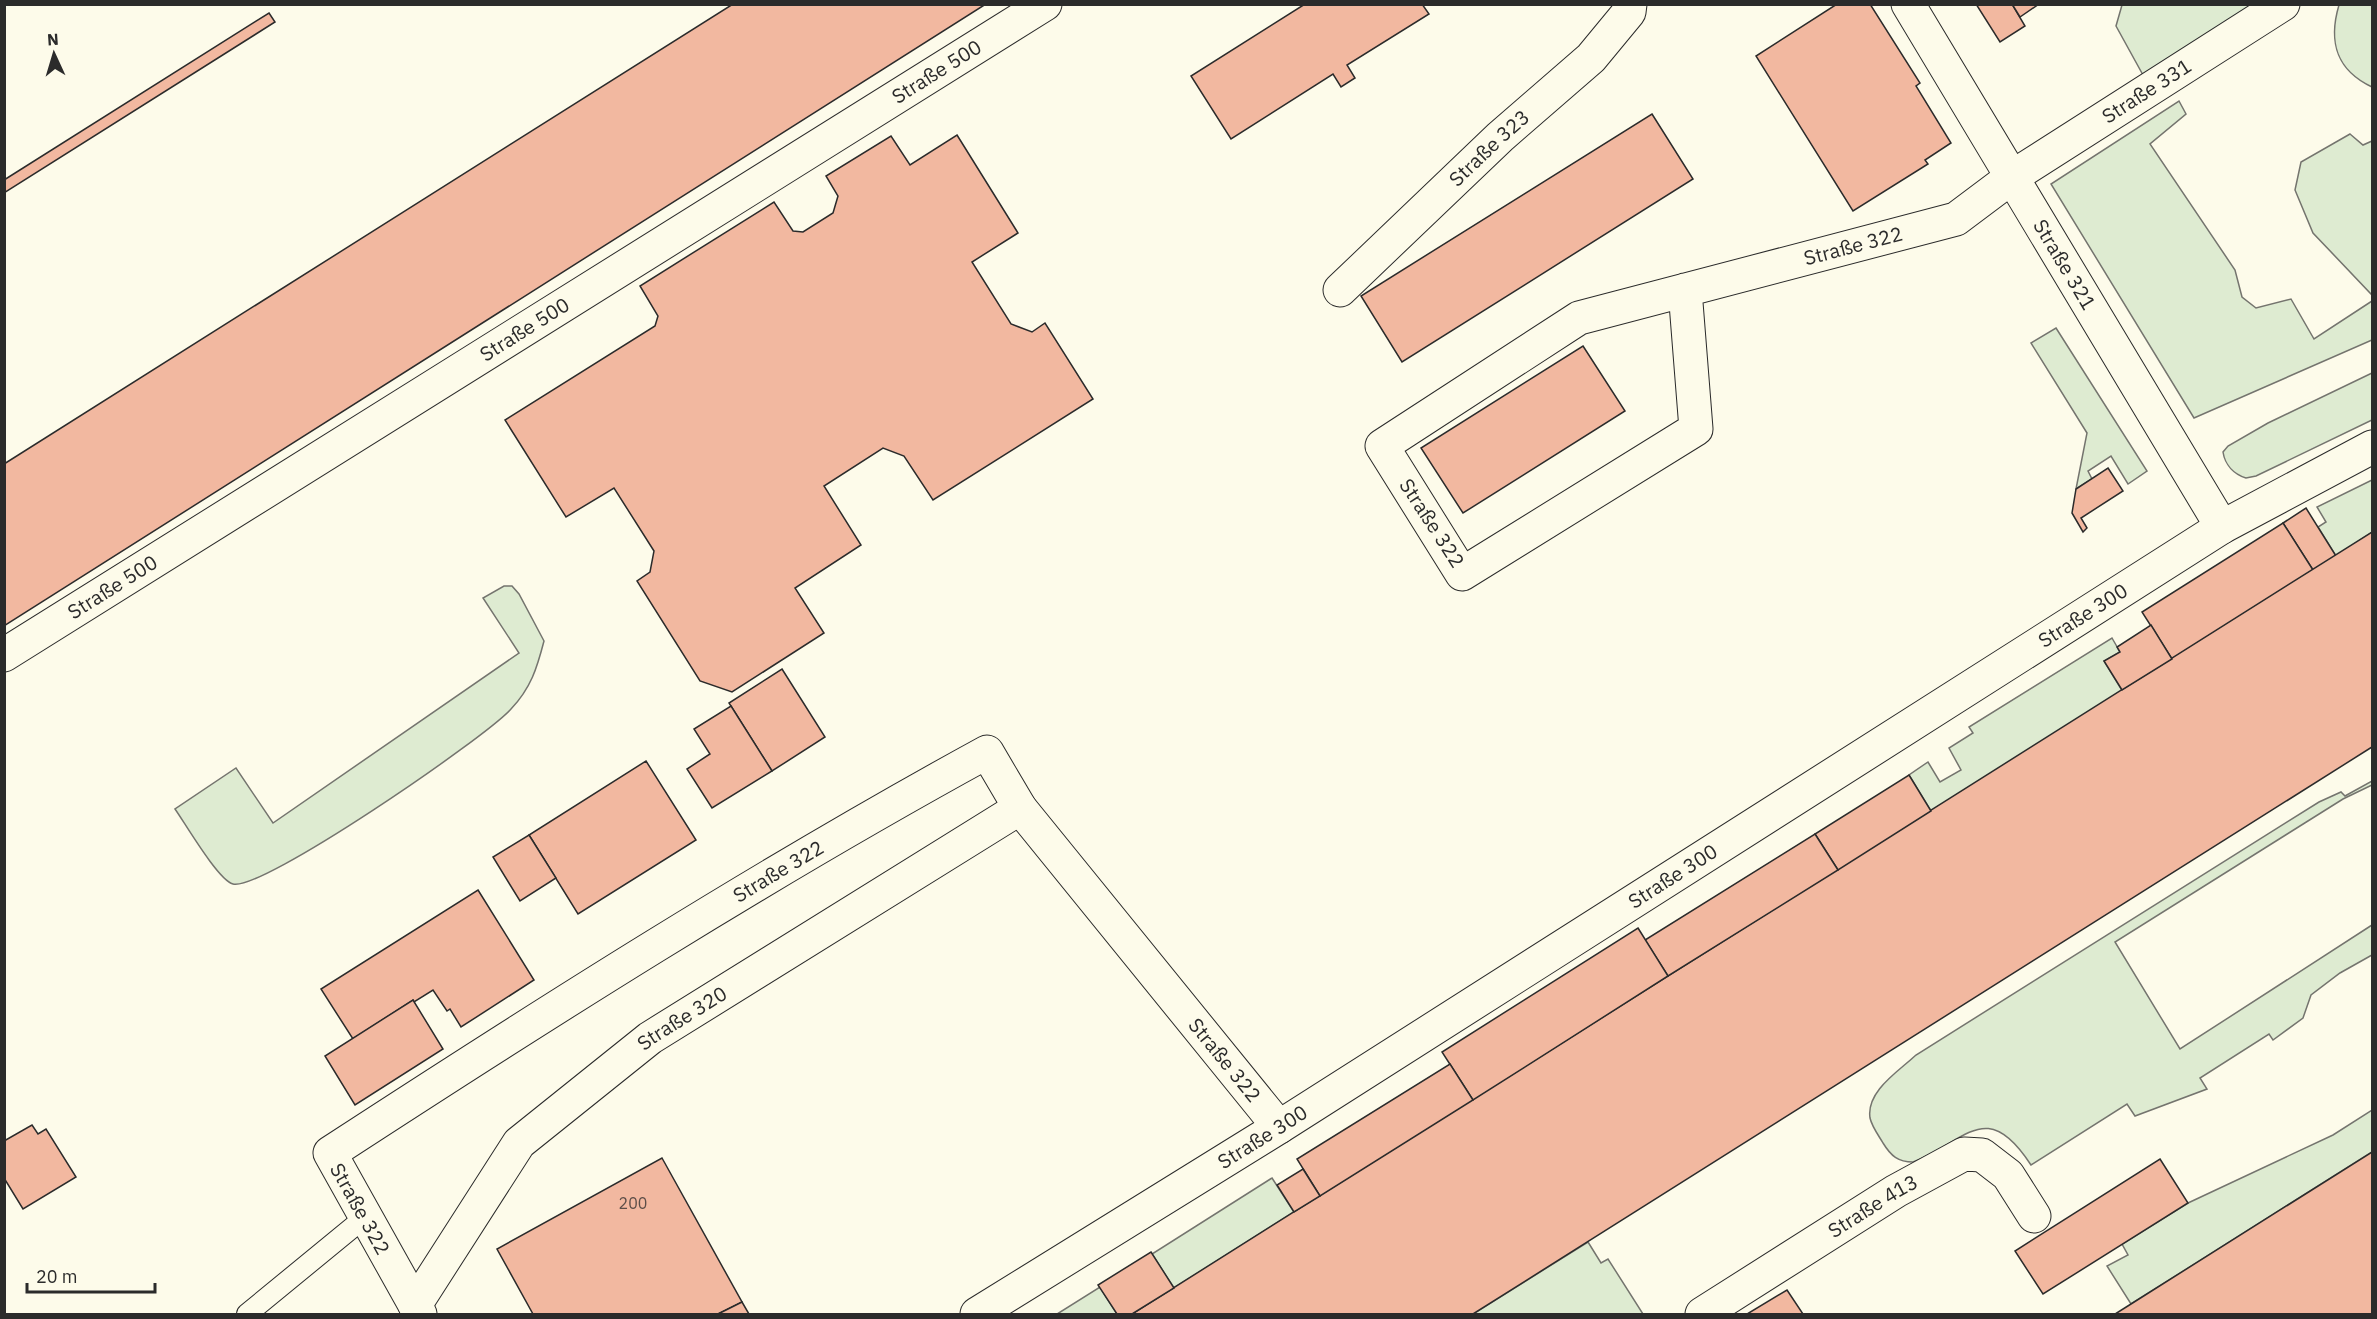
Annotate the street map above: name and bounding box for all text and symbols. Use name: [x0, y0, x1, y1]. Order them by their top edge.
north arrow: [24, 24, 84, 84]
text: N: [46, 29, 59, 49]
street label: Straße 500: [886, 33, 986, 110]
street label: Straße 331: [2096, 52, 2196, 129]
street label: Straße 323: [1443, 103, 1535, 192]
street label: Straße 321: [2027, 214, 2103, 315]
street label: Straße 322: [1801, 220, 1905, 271]
street label: Straße 500: [474, 291, 574, 367]
street label: Straße 322: [1394, 473, 1471, 572]
street label: Straße 500: [62, 548, 162, 625]
street label: Straße 300: [2033, 577, 2133, 654]
street label: Straße 322: [728, 833, 828, 908]
street label: Straße 300: [1623, 837, 1722, 915]
street label: Straße 320: [631, 980, 732, 1056]
street label: Straße 322: [1183, 1012, 1267, 1107]
street label: Straße 300: [1212, 1098, 1312, 1175]
street label: Straße 322: [324, 1158, 397, 1260]
street label: Straße 413: [1822, 1168, 1922, 1244]
house number: 200: [619, 1193, 647, 1213]
scale bar: [27, 1256, 154, 1294]
text: 20 m: [36, 1265, 78, 1288]

